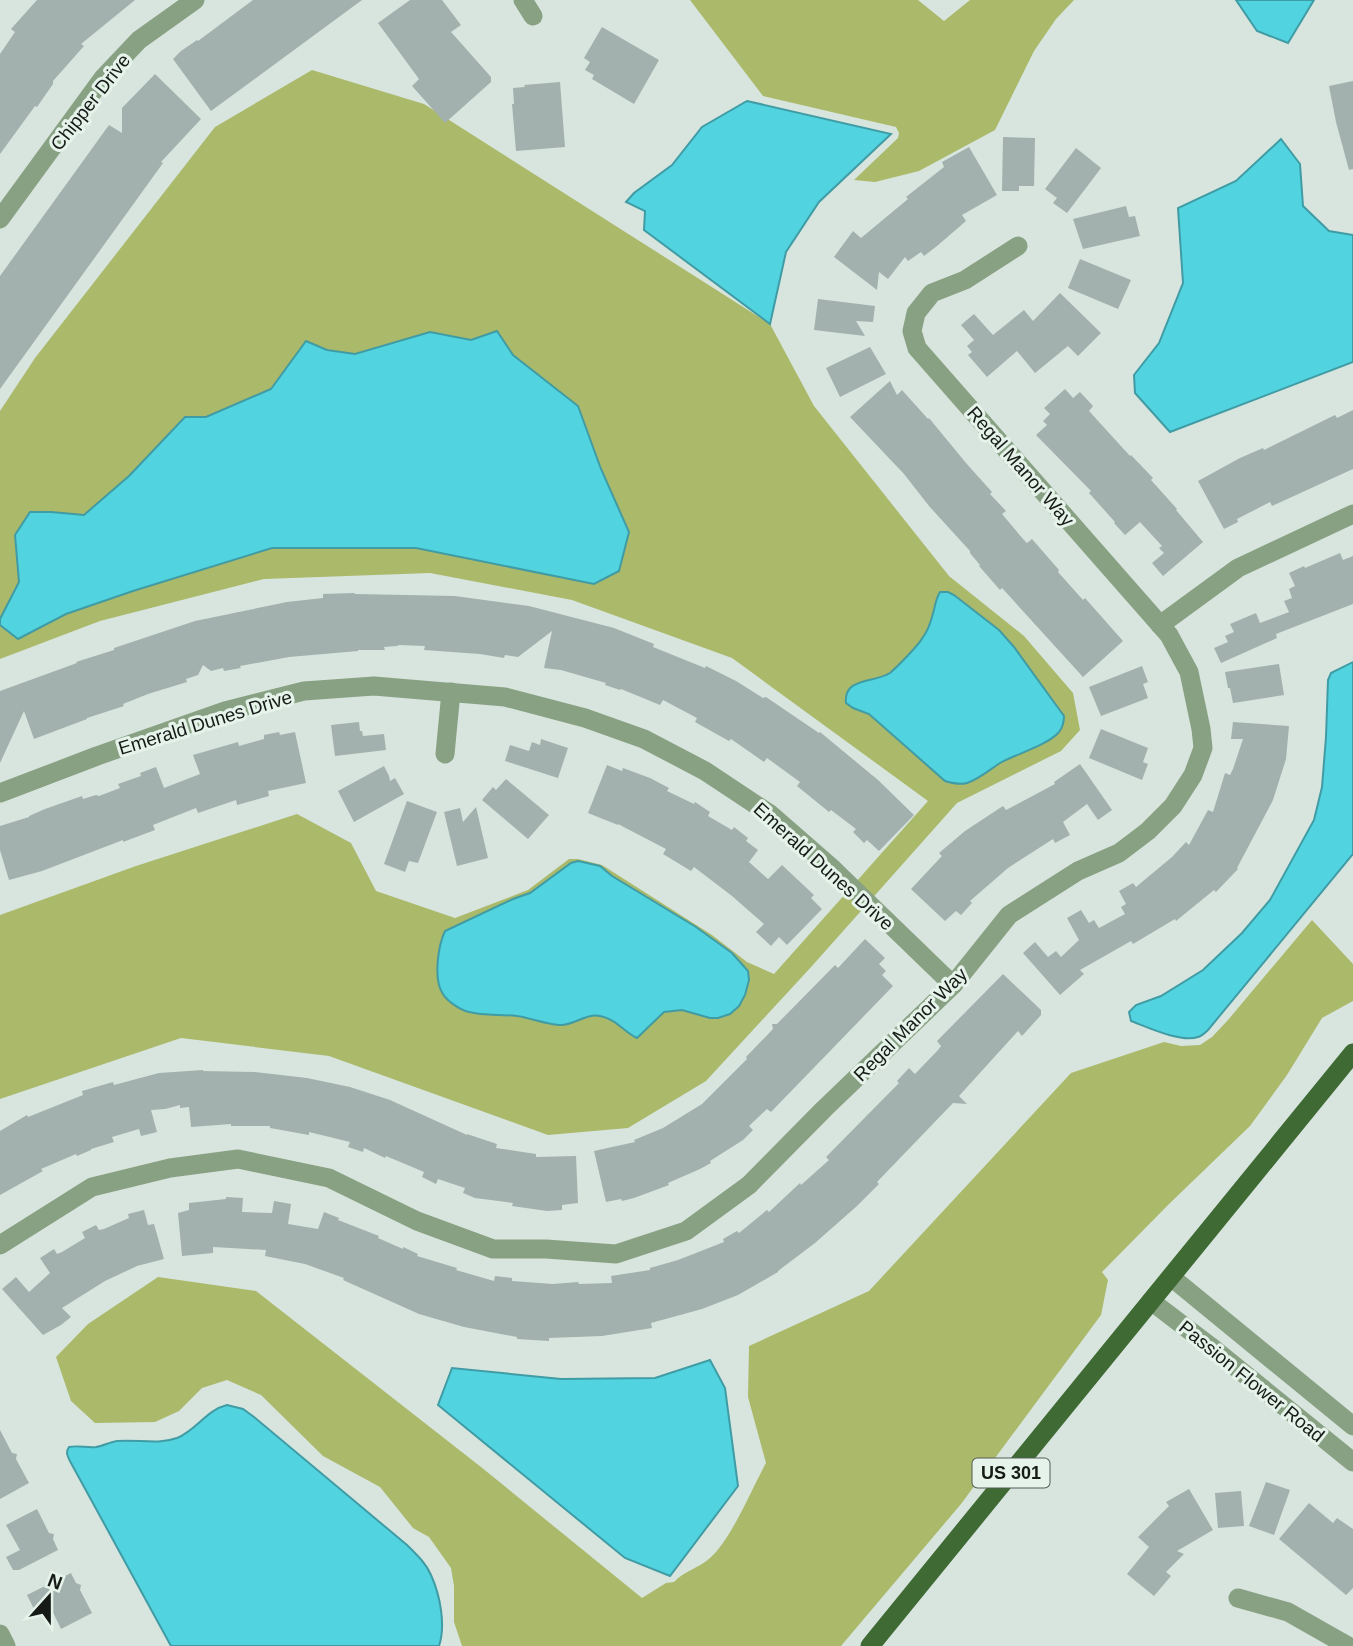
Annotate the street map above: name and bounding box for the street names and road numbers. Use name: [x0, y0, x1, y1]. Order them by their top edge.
street label: Chipper Drive: [46, 50, 134, 155]
street label: Regal Manor Way: [963, 402, 1079, 531]
street label: Emerald Dunes Drive: [116, 686, 295, 759]
street label: Emerald Dunes Drive: [750, 798, 898, 935]
street label: Regal Manor Way: [849, 963, 972, 1085]
street label: Passion Flower Road: [1175, 1316, 1328, 1446]
road number: US 301: [972, 1458, 1050, 1488]

